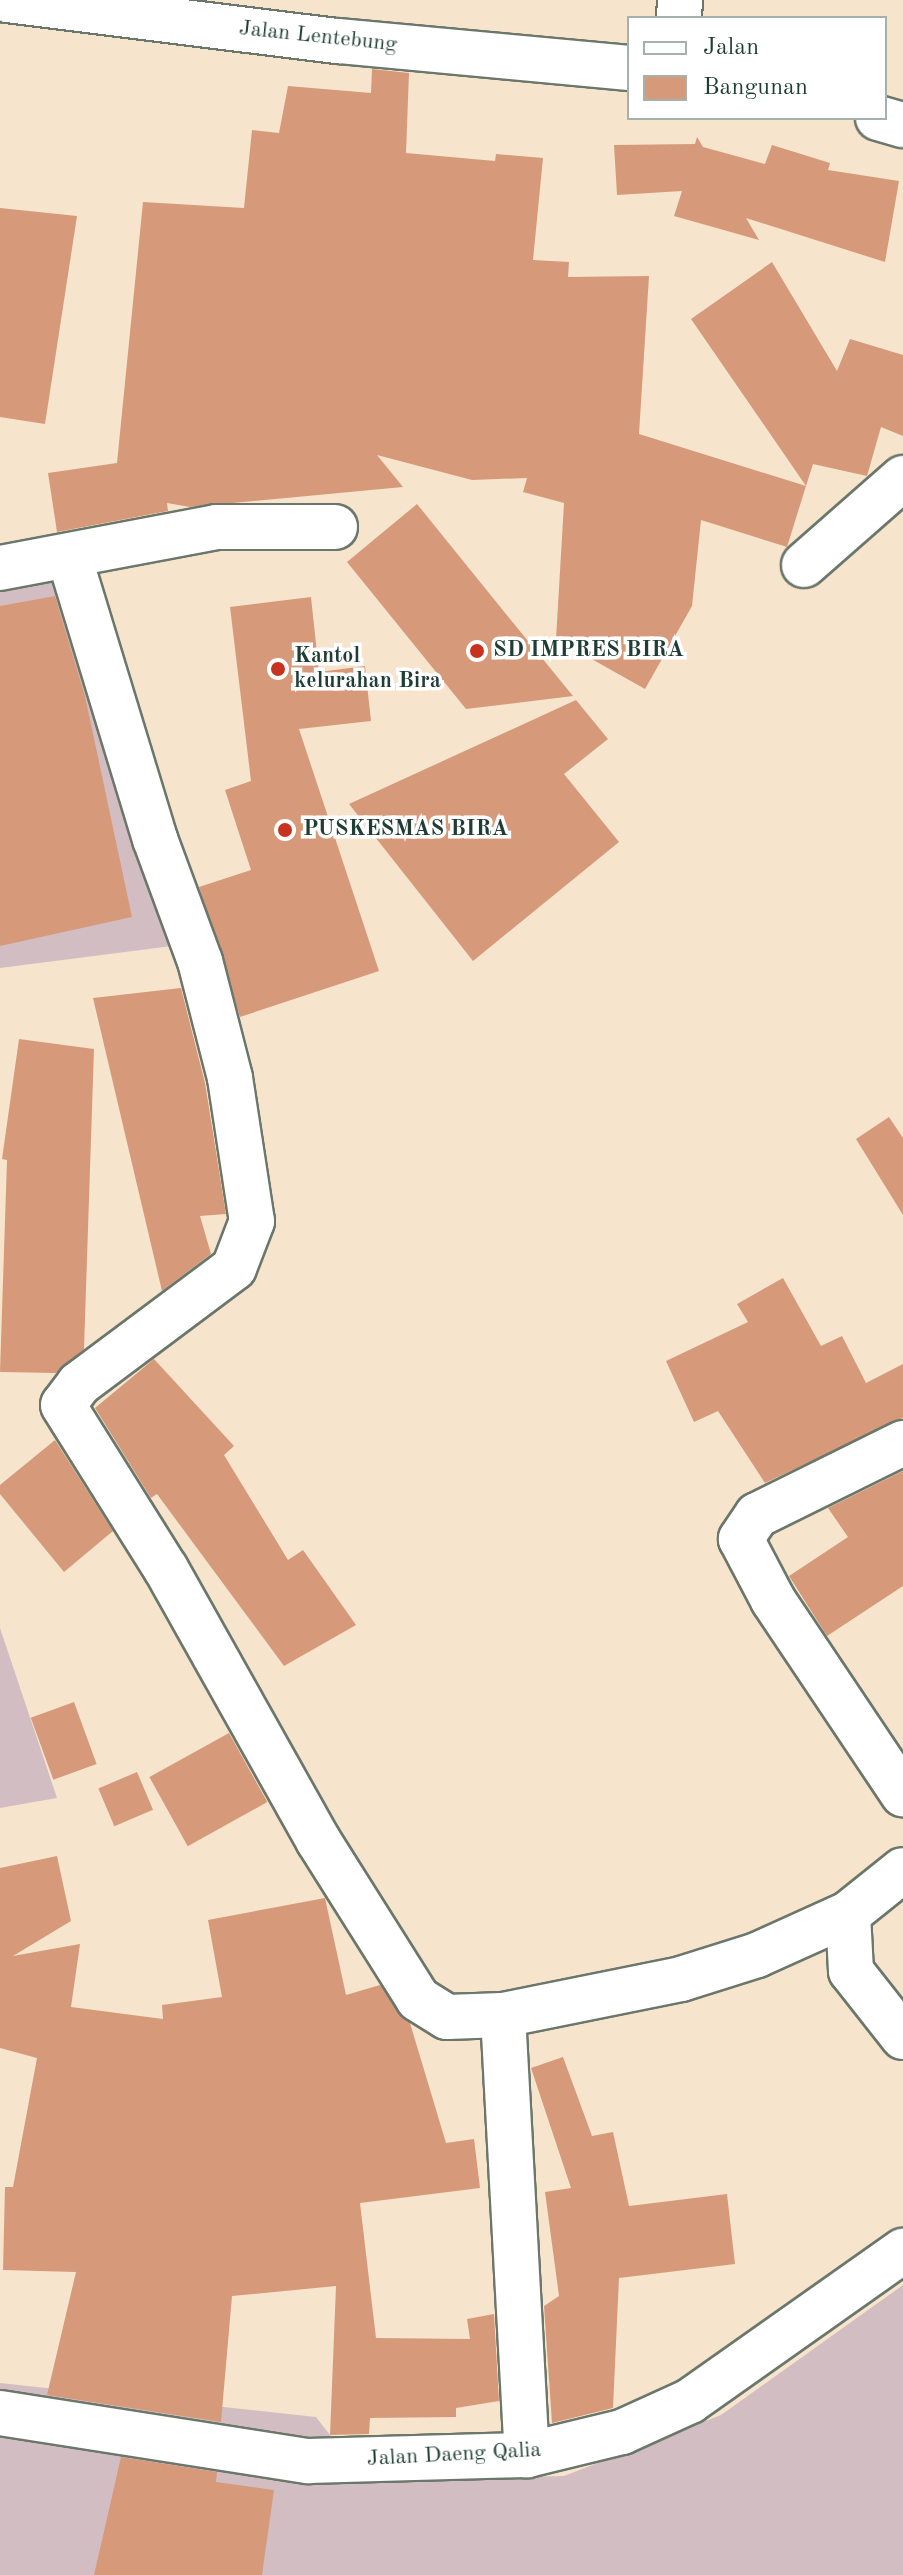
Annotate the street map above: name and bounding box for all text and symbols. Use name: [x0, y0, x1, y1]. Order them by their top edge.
street label: Jalan Lentebung: [238, 16, 398, 58]
legend: [627, 16, 887, 120]
text: Jalan: [703, 36, 759, 60]
text: Bangunan: [703, 76, 808, 100]
place label: SD IMPRES BIRA: [493, 638, 684, 664]
marker: SD IMPRES BIRA: [468, 642, 486, 660]
place label: Kantol kelurahan Bira: [294, 643, 441, 694]
marker: Kantol kelurahan Bira: [269, 660, 287, 678]
place label: PUSKESMAS BIRA: [303, 817, 508, 843]
marker: PUSKESMAS BIRA: [274, 819, 296, 841]
street label: Jalan Daeng Qalia: [366, 2437, 542, 2473]

